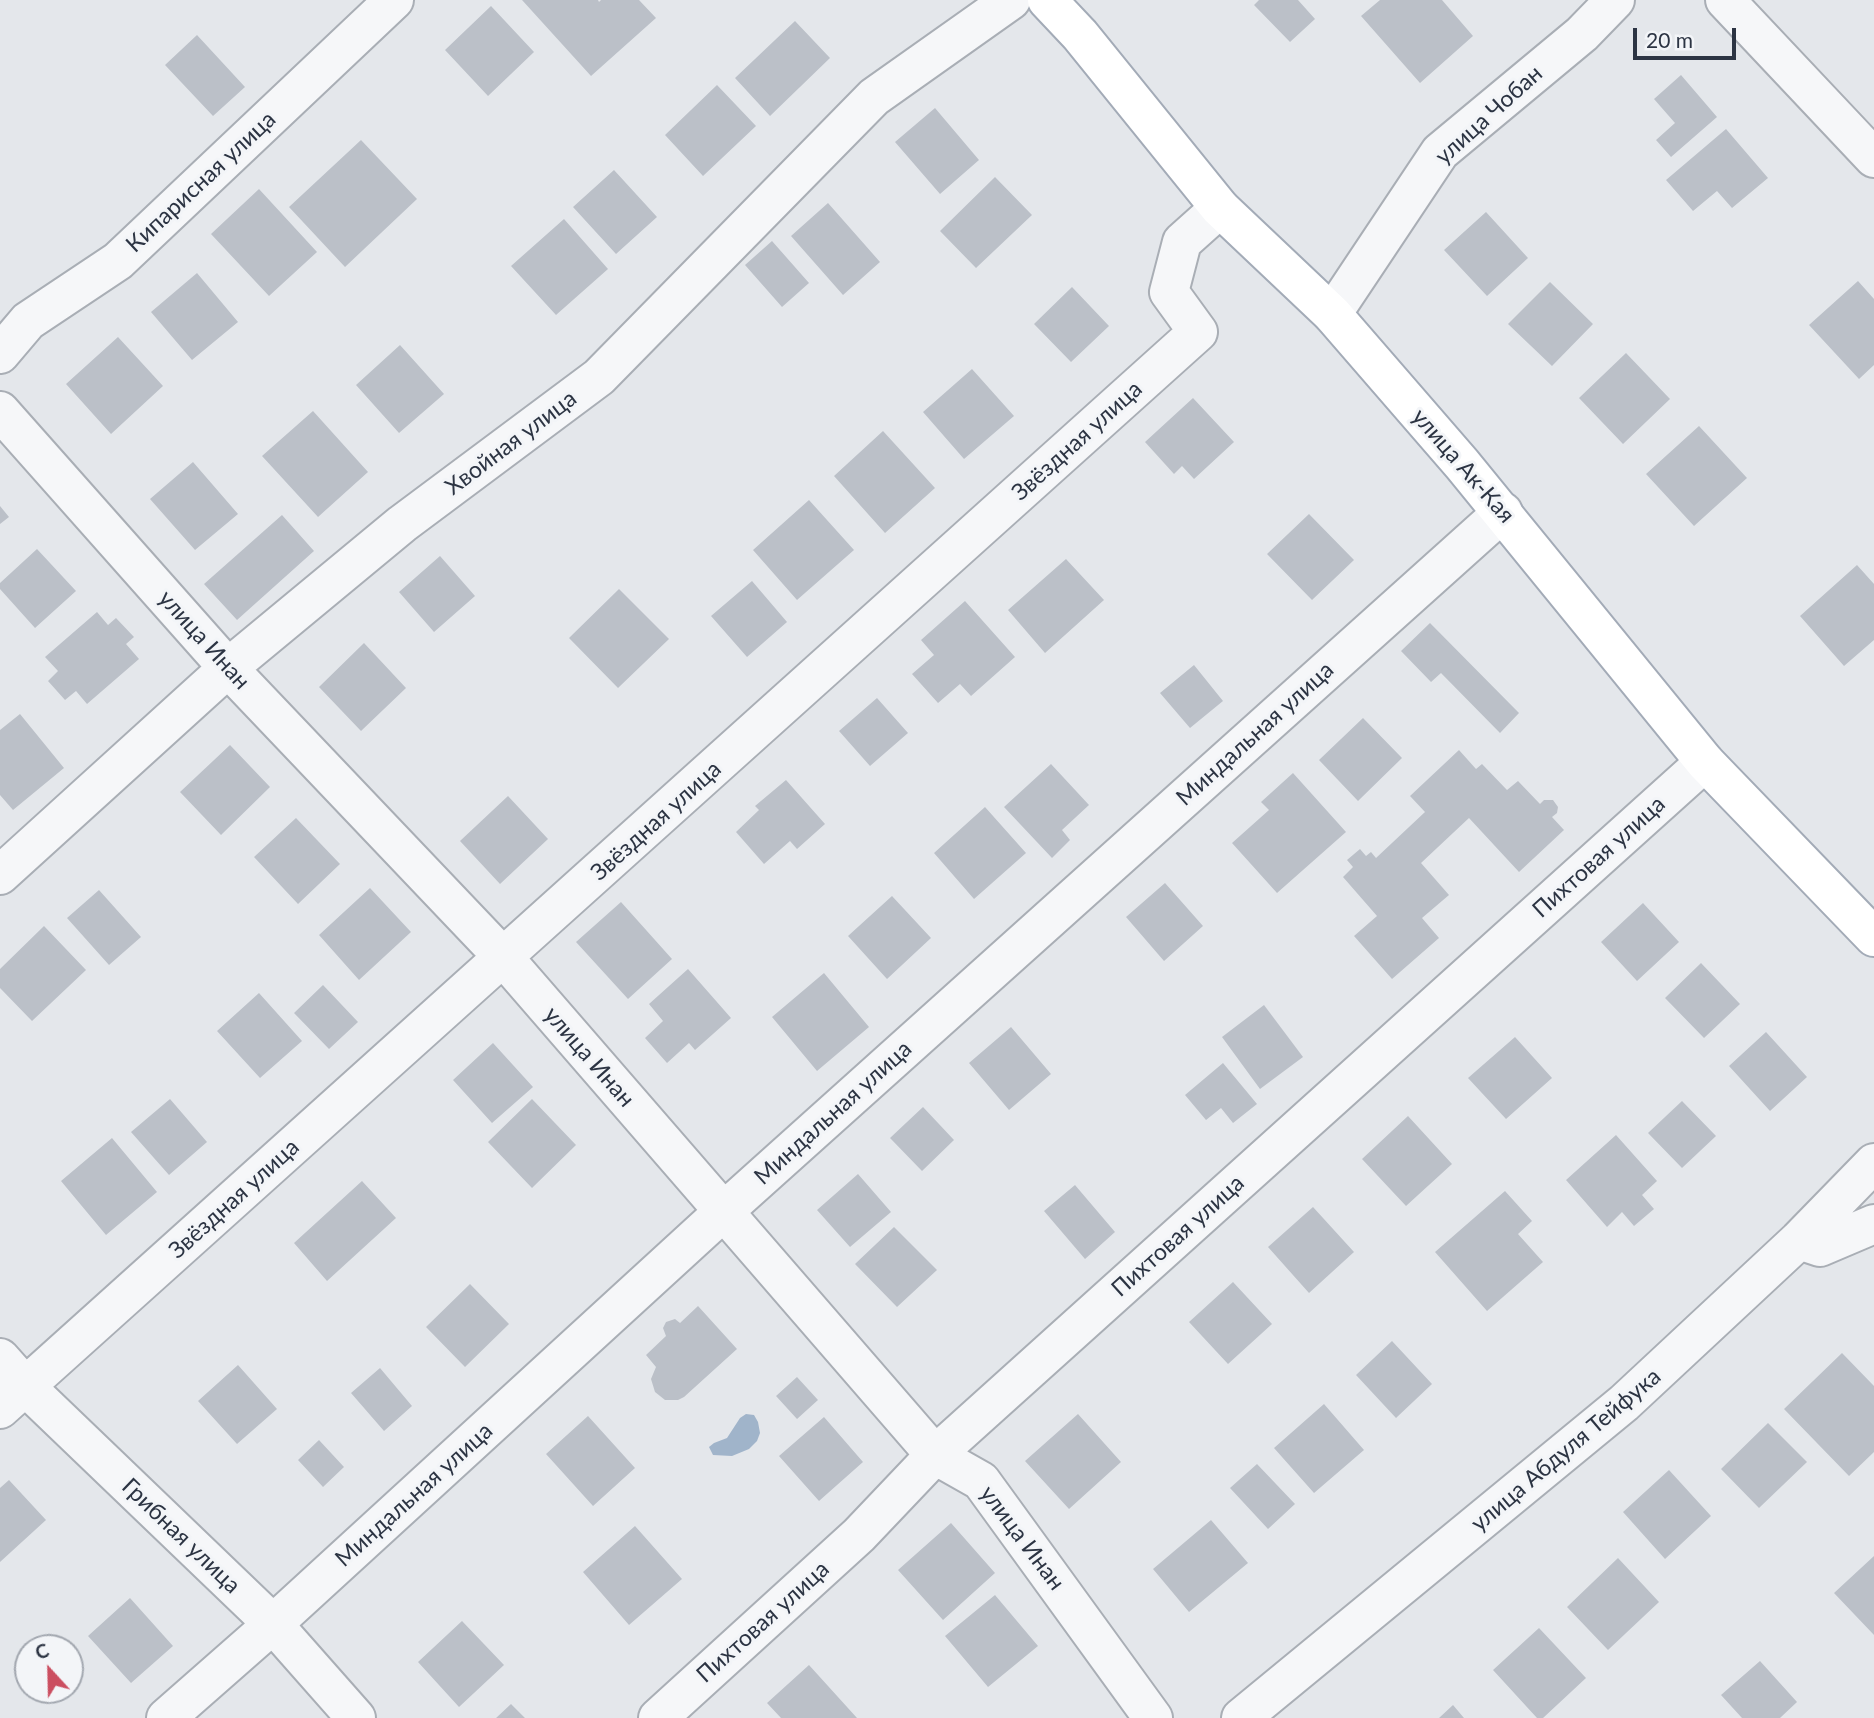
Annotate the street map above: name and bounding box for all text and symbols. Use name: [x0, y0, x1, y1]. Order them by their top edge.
scale bar: [1636, 14, 1739, 58]
text: 20 m: [1646, 27, 1693, 52]
street label: улица Чобан: [1430, 60, 1548, 170]
street label: Кипарисная улица: [121, 106, 281, 258]
street label: Звёздная улица: [1006, 375, 1148, 507]
street label: Хвойная улица: [440, 385, 582, 501]
street label: улица Ак-Кая: [1406, 403, 1520, 529]
street label: улица Инан: [152, 585, 256, 695]
street label: Миндальная улица: [1171, 656, 1339, 812]
street label: Звёздная улица: [585, 755, 727, 887]
street label: Пихтовая улица: [1527, 790, 1671, 924]
street label: улица Инан: [538, 1001, 640, 1113]
street label: Миндальная улица: [749, 1035, 917, 1191]
street label: Звёздная улица: [163, 1133, 305, 1265]
street label: Пихтовая улица: [1106, 1169, 1250, 1303]
street label: улица Абдуля Тейфука: [1466, 1363, 1666, 1537]
street label: Миндальная улица: [330, 1417, 498, 1573]
street label: Грибная улица: [116, 1473, 246, 1599]
street label: улица Инан: [974, 1480, 1070, 1596]
street label: Пихтовая улица: [691, 1555, 835, 1689]
north arrow: [14, 1634, 84, 1704]
text: С: [32, 1638, 52, 1664]

